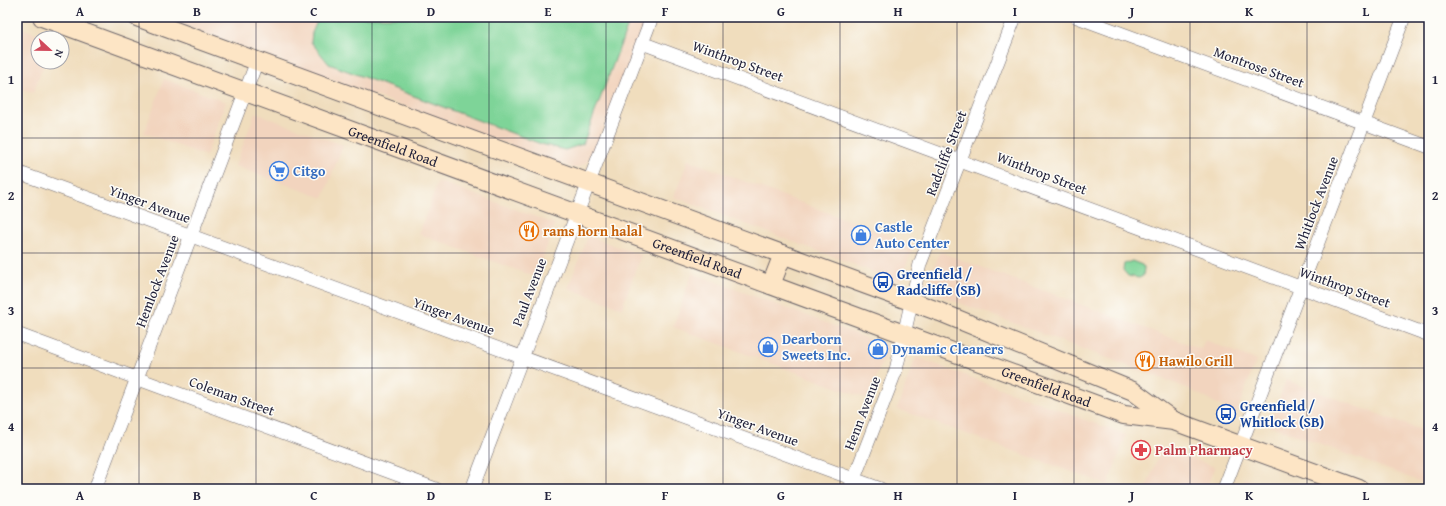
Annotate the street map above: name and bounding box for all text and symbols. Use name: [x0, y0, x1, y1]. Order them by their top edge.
text: A: [76, 2, 85, 21]
text: B: [193, 2, 201, 21]
text: C: [310, 2, 318, 21]
text: D: [427, 2, 435, 21]
text: E: [545, 2, 552, 21]
text: F: [662, 2, 669, 21]
text: G: [777, 2, 785, 21]
text: H: [893, 2, 903, 21]
text: I: [1013, 2, 1017, 21]
text: J: [1128, 2, 1135, 21]
text: K: [1245, 2, 1254, 21]
text: L: [1363, 2, 1370, 21]
north arrow: [30, 30, 70, 70]
street label: Winthrop Street: [690, 35, 786, 87]
street label: Montrose Street: [1211, 41, 1307, 93]
text: N: [50, 47, 68, 61]
text: 1: [8, 70, 14, 89]
text: 1: [1432, 70, 1438, 89]
street label: Radcliffe Street: [921, 107, 971, 199]
street label: Greenfield Road: [346, 121, 441, 172]
street label: Winthrop Street: [994, 147, 1090, 199]
street label: Whitlock Avenue: [1289, 153, 1343, 253]
supermarket icon: Citgo: [268, 160, 290, 182]
place label: Citgo: [293, 161, 326, 181]
street label: Yinger Avenue: [106, 180, 194, 228]
text: 2: [8, 186, 15, 205]
text: 2: [1432, 186, 1439, 205]
place label: Castle Auto Center: [875, 217, 950, 253]
restaurant icon: rams horn halal: [518, 220, 540, 242]
place label: rams horn halal: [543, 221, 643, 241]
shop icon: Castle Auto Center: [850, 224, 872, 246]
street label: Hemlock Avenue: [130, 231, 184, 330]
street label: Greenfield Road: [650, 232, 745, 284]
street label: Paul Avenue: [507, 255, 551, 329]
street label: Winthrop Street: [1297, 261, 1393, 313]
place label: Greenfield / Radcliffe (SB): [897, 264, 981, 300]
bus stop icon: Greenfield / Radcliffe (SB): [872, 271, 894, 293]
street label: Yinger Avenue: [410, 292, 498, 340]
text: 3: [8, 301, 14, 320]
text: 3: [1432, 301, 1438, 320]
place label: Dearborn Sweets Inc.: [782, 329, 851, 365]
shop icon: Dearborn Sweets Inc.: [757, 336, 779, 358]
shop icon: Dynamic Cleaners: [867, 338, 889, 360]
place label: Dynamic Cleaners: [892, 339, 1004, 359]
restaurant icon: Hawilo Grill: [1134, 350, 1156, 372]
place label: Hawilo Grill: [1159, 351, 1234, 371]
street label: Greenfield Road: [999, 361, 1094, 412]
street label: Coleman Street: [186, 371, 278, 421]
street label: Henn Avenue: [839, 373, 885, 453]
place label: Greenfield / Whitlock (SB): [1240, 396, 1325, 432]
street label: Yinger Avenue: [714, 403, 802, 451]
bus stop icon: Greenfield / Whitlock (SB): [1215, 403, 1237, 425]
text: 4: [8, 417, 15, 436]
text: 4: [1432, 417, 1439, 436]
pharmacy icon: Palm Pharmacy: [1130, 439, 1152, 461]
place label: Palm Pharmacy: [1155, 440, 1253, 460]
text: A: [76, 486, 85, 505]
text: B: [193, 486, 201, 505]
text: C: [310, 486, 318, 505]
text: D: [427, 486, 435, 505]
text: E: [545, 486, 552, 505]
text: F: [662, 486, 669, 505]
text: G: [777, 486, 785, 505]
text: H: [893, 486, 903, 505]
text: I: [1013, 486, 1017, 505]
text: J: [1128, 486, 1135, 505]
text: K: [1245, 486, 1254, 505]
text: L: [1363, 486, 1370, 505]

